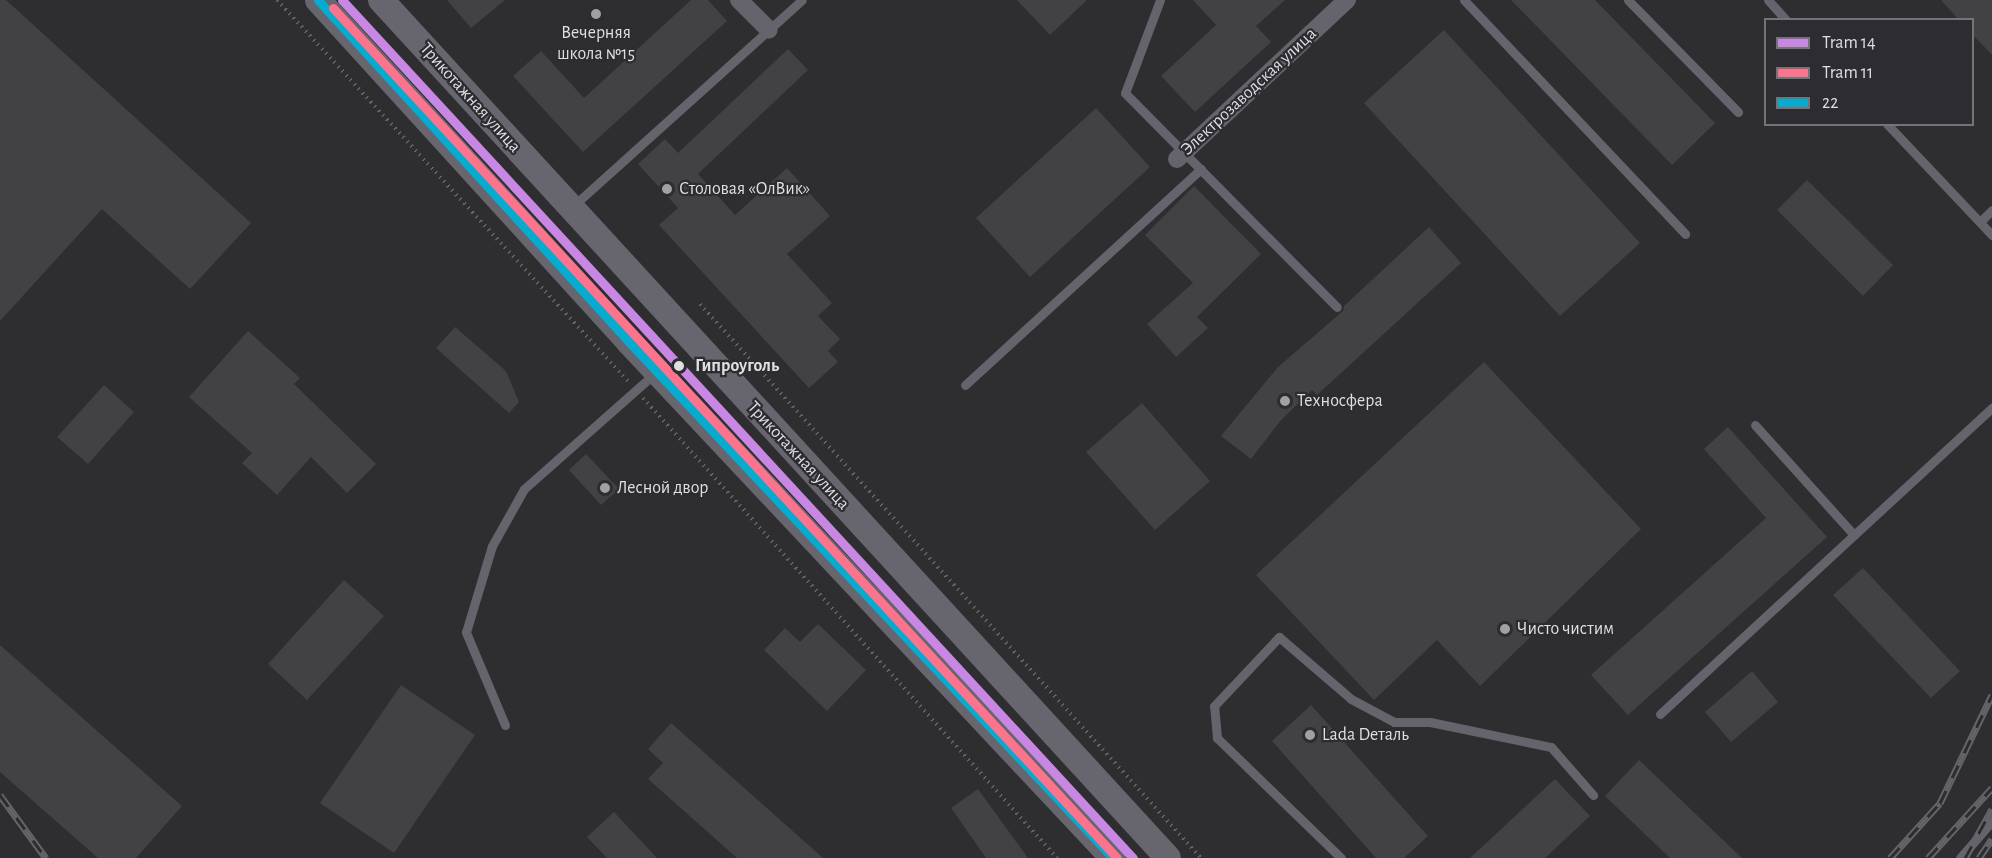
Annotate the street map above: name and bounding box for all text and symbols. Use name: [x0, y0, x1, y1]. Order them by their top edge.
marker: Вечерняя школа №15: [589, 7, 603, 21]
legend: [1764, 18, 1974, 126]
place label: Вечерняя школа №15: [557, 23, 635, 66]
street label: Электрозаводская улица: [1177, 23, 1321, 161]
text: Tram 14: [1822, 34, 1876, 52]
street label: Трикотажная улица: [415, 39, 525, 157]
text: Tram 11: [1822, 64, 1873, 82]
text: 22: [1822, 94, 1838, 112]
place label: Столовая «ОлВик»: [679, 178, 810, 200]
marker: Столовая «ОлВик»: [660, 182, 674, 196]
marker: Гипроуголь: [668, 355, 690, 377]
place label: Гипроуголь: [695, 355, 779, 377]
place label: Техносфера: [1297, 390, 1383, 412]
marker: Техносфера: [1278, 394, 1292, 408]
street label: Трикотажная улица: [742, 397, 854, 515]
place label: Лесной двор: [617, 477, 708, 499]
marker: Лесной двор: [598, 481, 612, 495]
place label: Чисто чистим: [1517, 618, 1614, 640]
marker: Чисто чистим: [1498, 622, 1512, 636]
place label: Lada Dеталь: [1322, 724, 1409, 746]
marker: Lada Dеталь: [1303, 728, 1317, 742]

